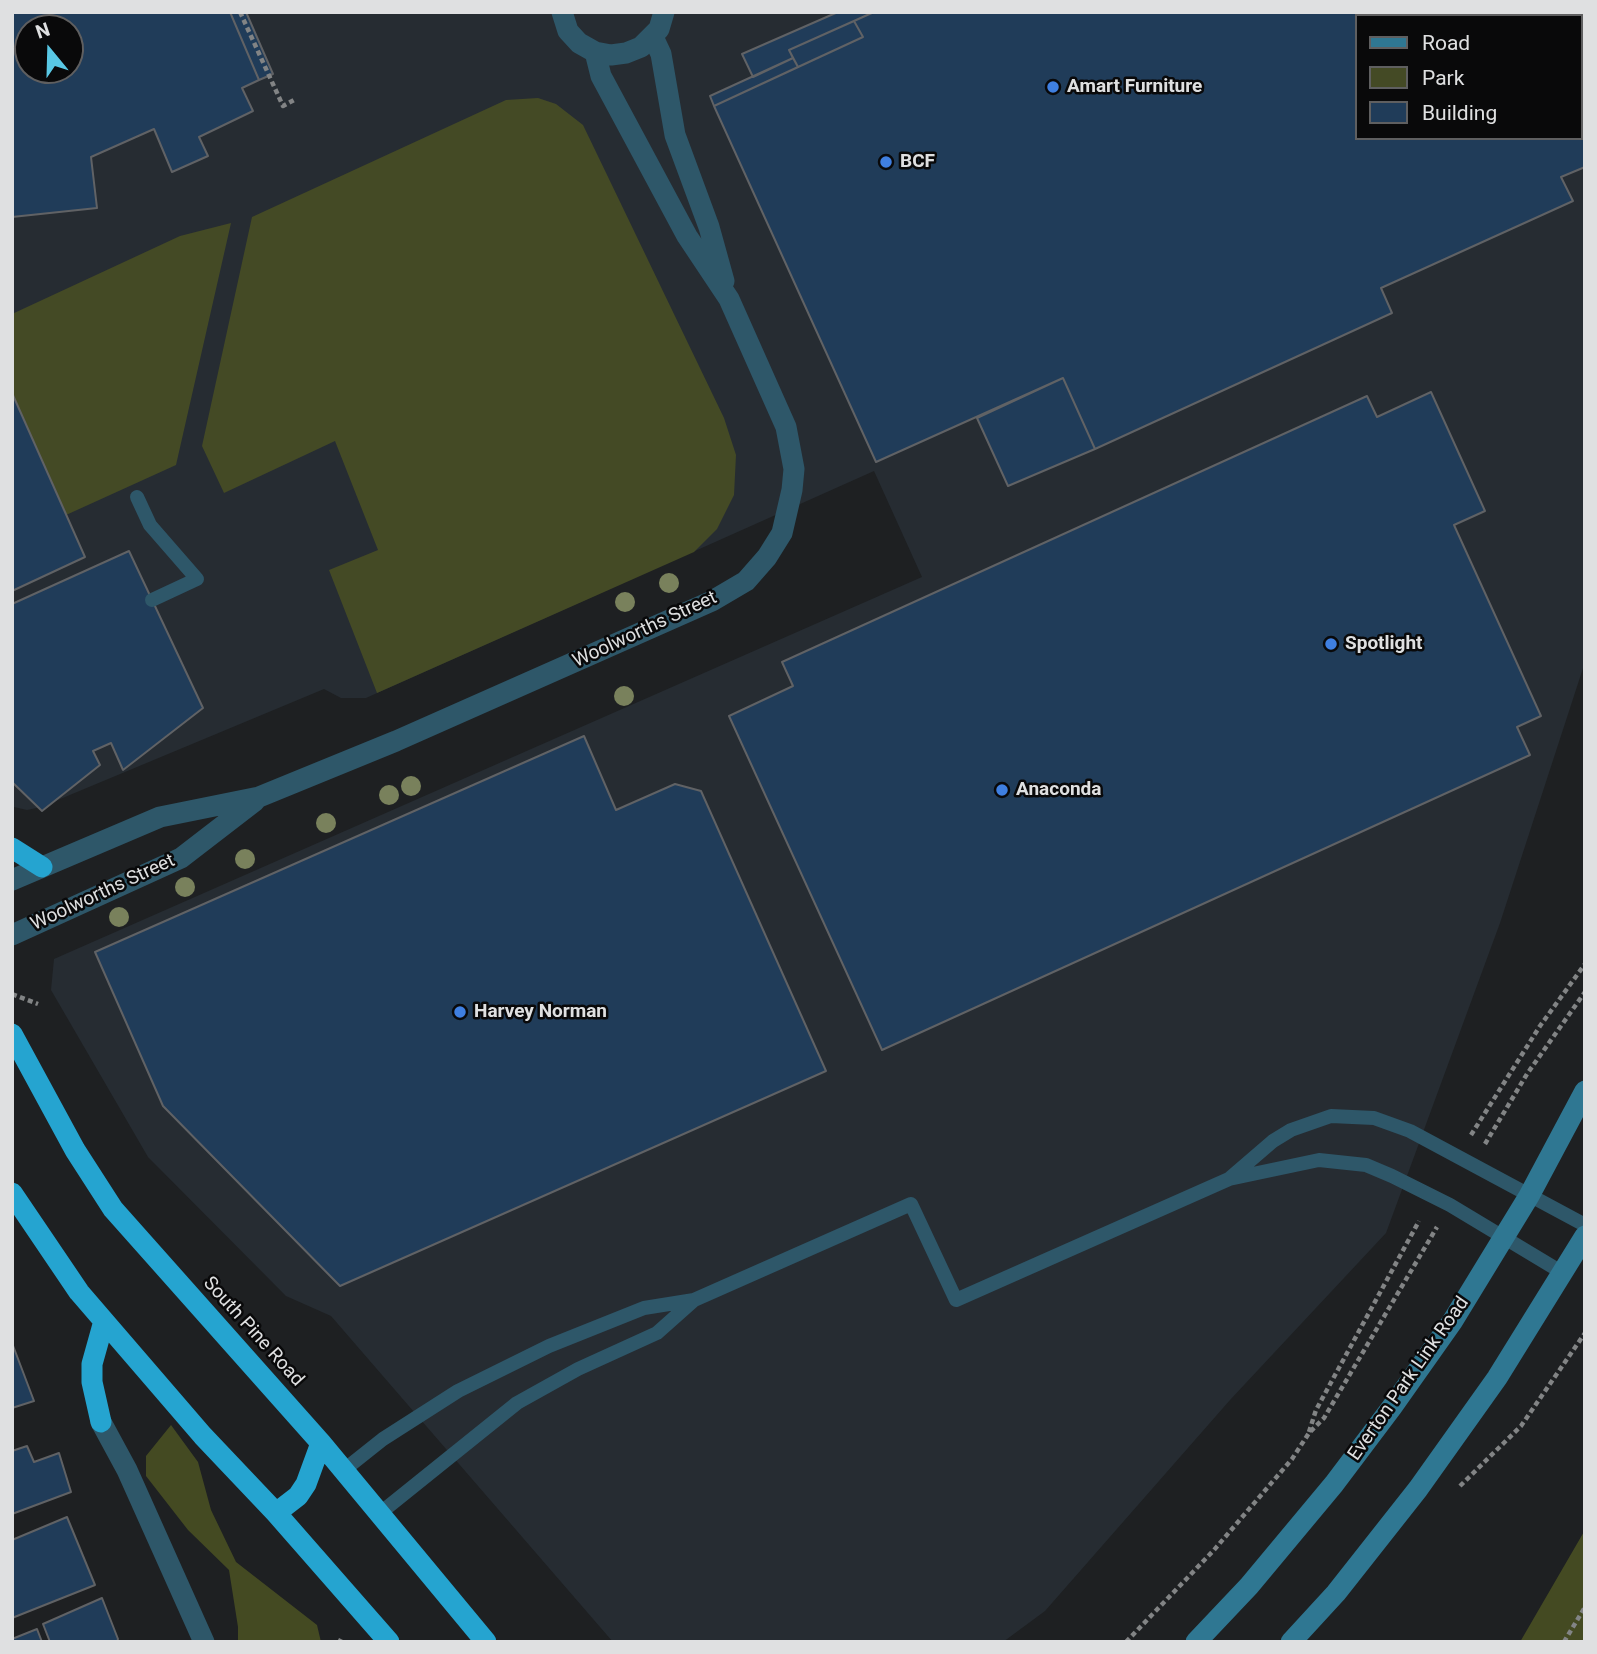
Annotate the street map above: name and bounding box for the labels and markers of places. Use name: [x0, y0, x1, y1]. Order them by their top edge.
place label: Amart Furniture: [1067, 76, 1202, 98]
marker: Amart Furniture: [1045, 79, 1061, 95]
place label: BCF: [900, 151, 935, 173]
marker: BCF: [878, 154, 894, 170]
place label: Spotlight: [1345, 633, 1423, 655]
marker: Spotlight: [1323, 636, 1339, 652]
place label: Anaconda: [1016, 779, 1101, 801]
marker: Anaconda: [994, 782, 1010, 798]
place label: Harvey Norman: [474, 1001, 607, 1023]
marker: Harvey Norman: [452, 1004, 468, 1020]

